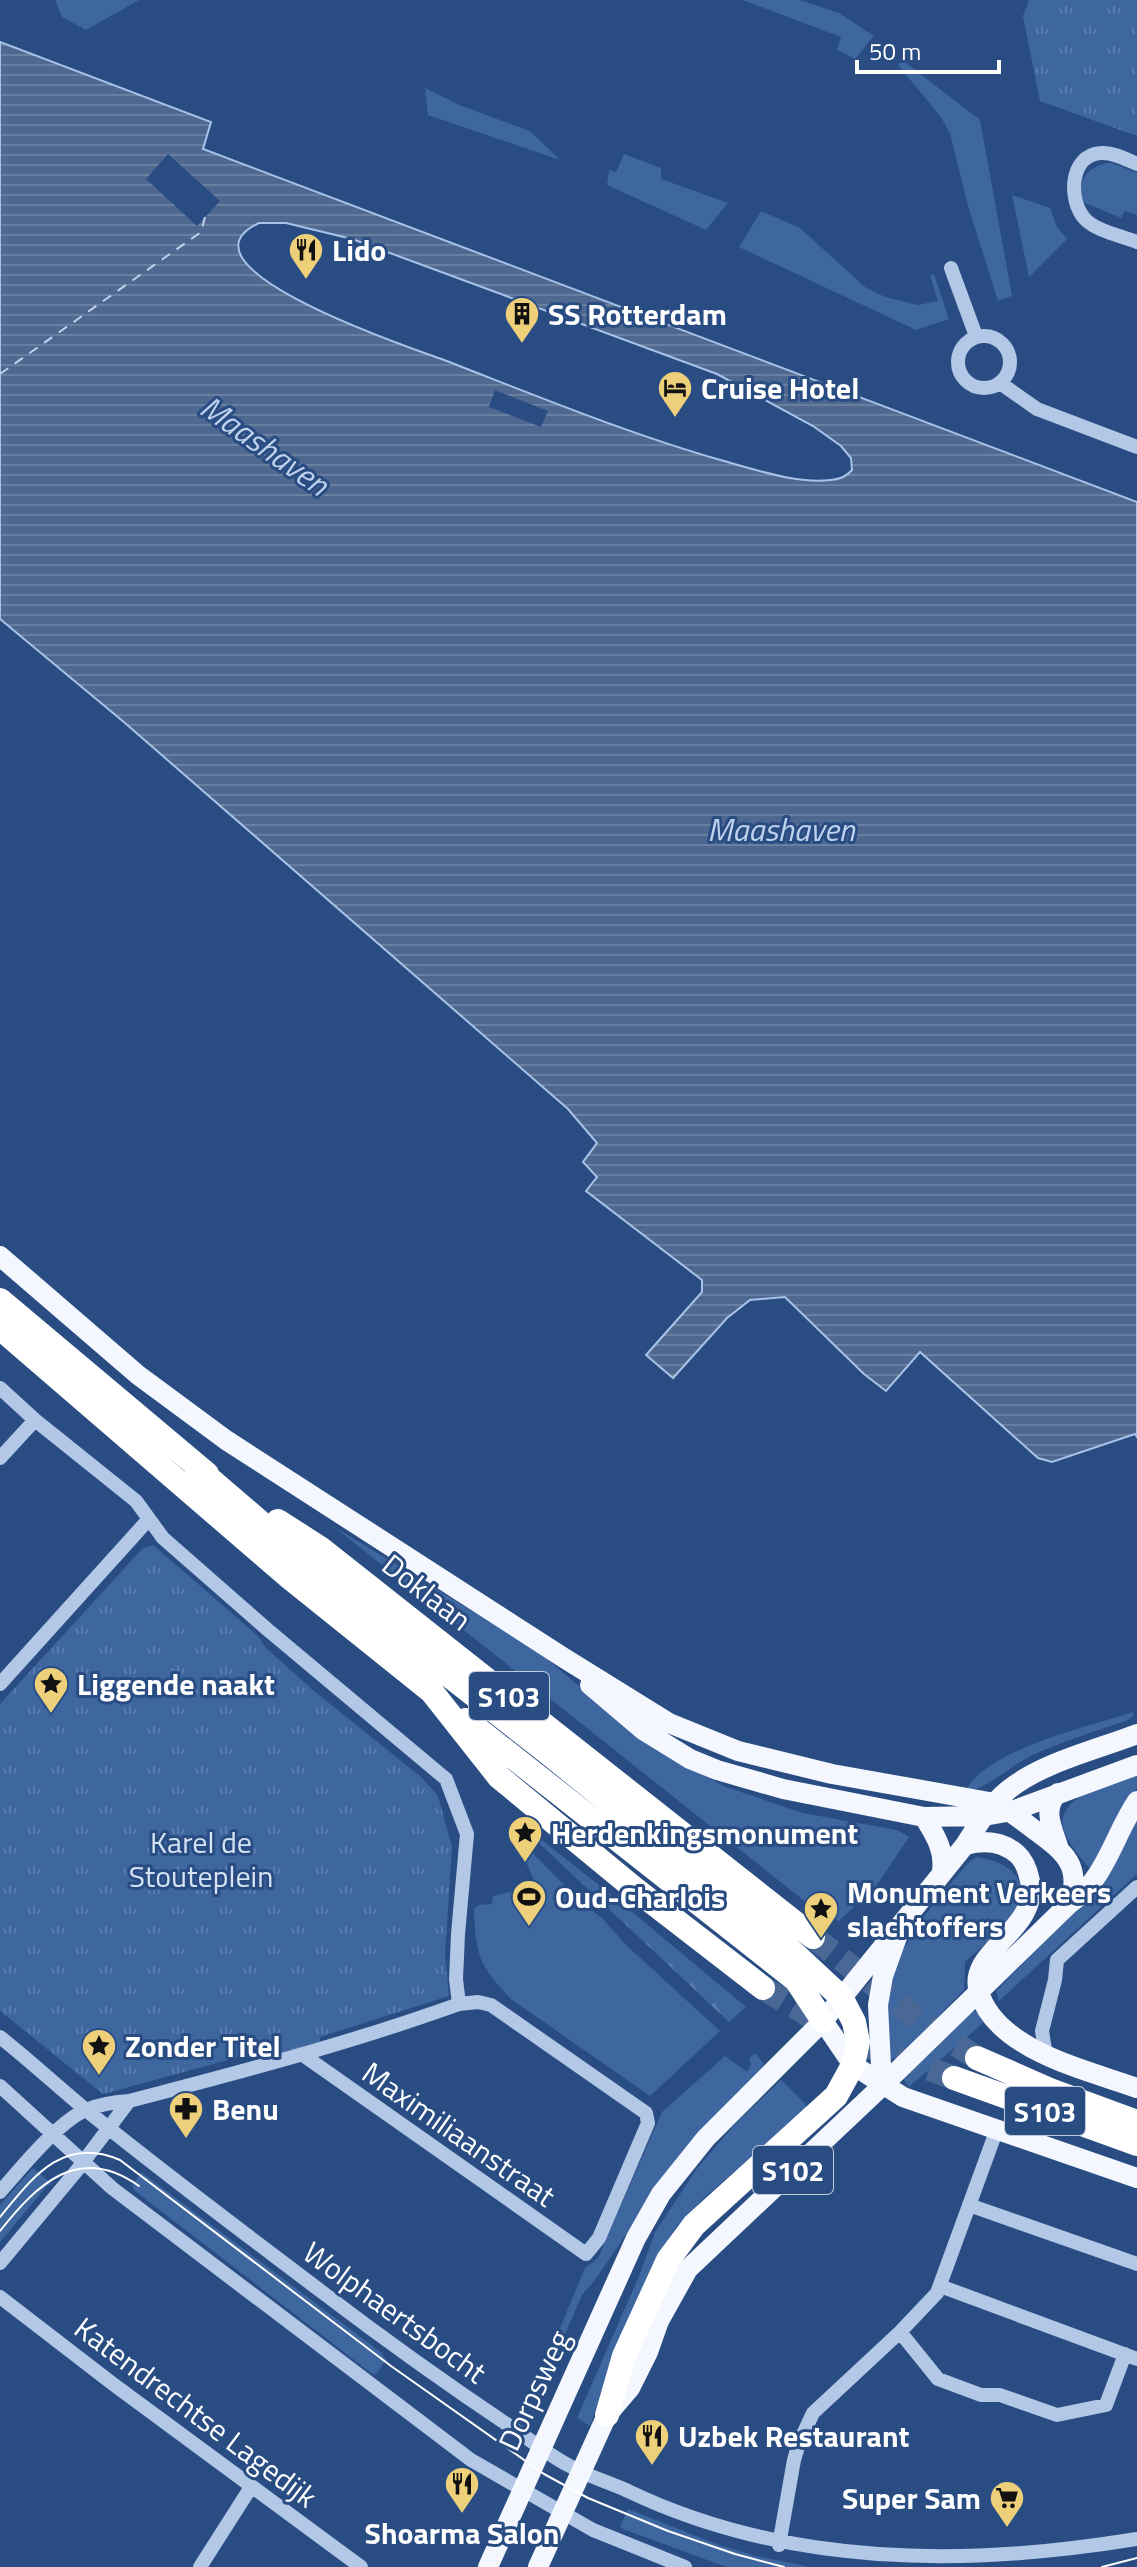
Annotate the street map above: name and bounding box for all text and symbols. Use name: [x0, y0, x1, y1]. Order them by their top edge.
scale bar: [857, 24, 999, 74]
text: 50 m: [869, 33, 921, 69]
place label: Lido: [332, 227, 386, 273]
restaurant icon: Lido: [287, 231, 325, 281]
place label: SS Rotterdam: [548, 291, 727, 337]
building icon: SS Rotterdam: [503, 295, 541, 345]
place label: Cruise Hotel: [701, 365, 859, 411]
hotel icon: Cruise Hotel: [656, 369, 694, 419]
water label: Maashaven: [191, 383, 340, 508]
water label: Maashaven: [707, 805, 856, 853]
street label: Doklaan: [372, 1542, 482, 1642]
place label: Liggende naakt: [77, 1661, 275, 1707]
place icon: Liggende naakt: [32, 1665, 70, 1715]
road number: S103: [469, 1672, 549, 1720]
place label: Herdenkingsmonument: [551, 1810, 858, 1856]
place icon: Herdenkingsmonument: [506, 1814, 544, 1864]
park label: Karel de Stouteplein: [129, 1819, 273, 1899]
place label: Monument Verkeers slachtoffers: [847, 1869, 1111, 1949]
place label: Oud-Charlois: [555, 1874, 725, 1920]
sports icon: Oud-Charlois: [510, 1878, 548, 1928]
place icon: Monument Verkeers slachtoffers: [802, 1890, 840, 1940]
place label: Zonder Titel: [125, 2023, 281, 2069]
place icon: Zonder Titel: [80, 2027, 118, 2077]
street label: Maximiliaanstraat: [353, 2050, 566, 2218]
place label: Benu: [212, 2086, 279, 2132]
road number: S103: [1005, 2087, 1085, 2135]
pharmacy icon: Benu: [167, 2090, 205, 2140]
road number: S102: [753, 2146, 833, 2194]
street label: Wolphaertsbocht: [294, 2230, 497, 2395]
street label: Katendrechtse Lagedijk: [65, 2305, 327, 2519]
street label: Dorpsweg: [486, 2322, 582, 2458]
place label: Uzbek Restaurant: [678, 2413, 909, 2459]
restaurant icon: Uzbek Restaurant: [633, 2417, 671, 2467]
restaurant icon: Shoarma Salon: [443, 2465, 481, 2515]
place label: Super Sam: [842, 2475, 981, 2521]
supermarket icon: Super Sam: [988, 2479, 1026, 2529]
place label: Shoarma Salon: [365, 2510, 559, 2556]

